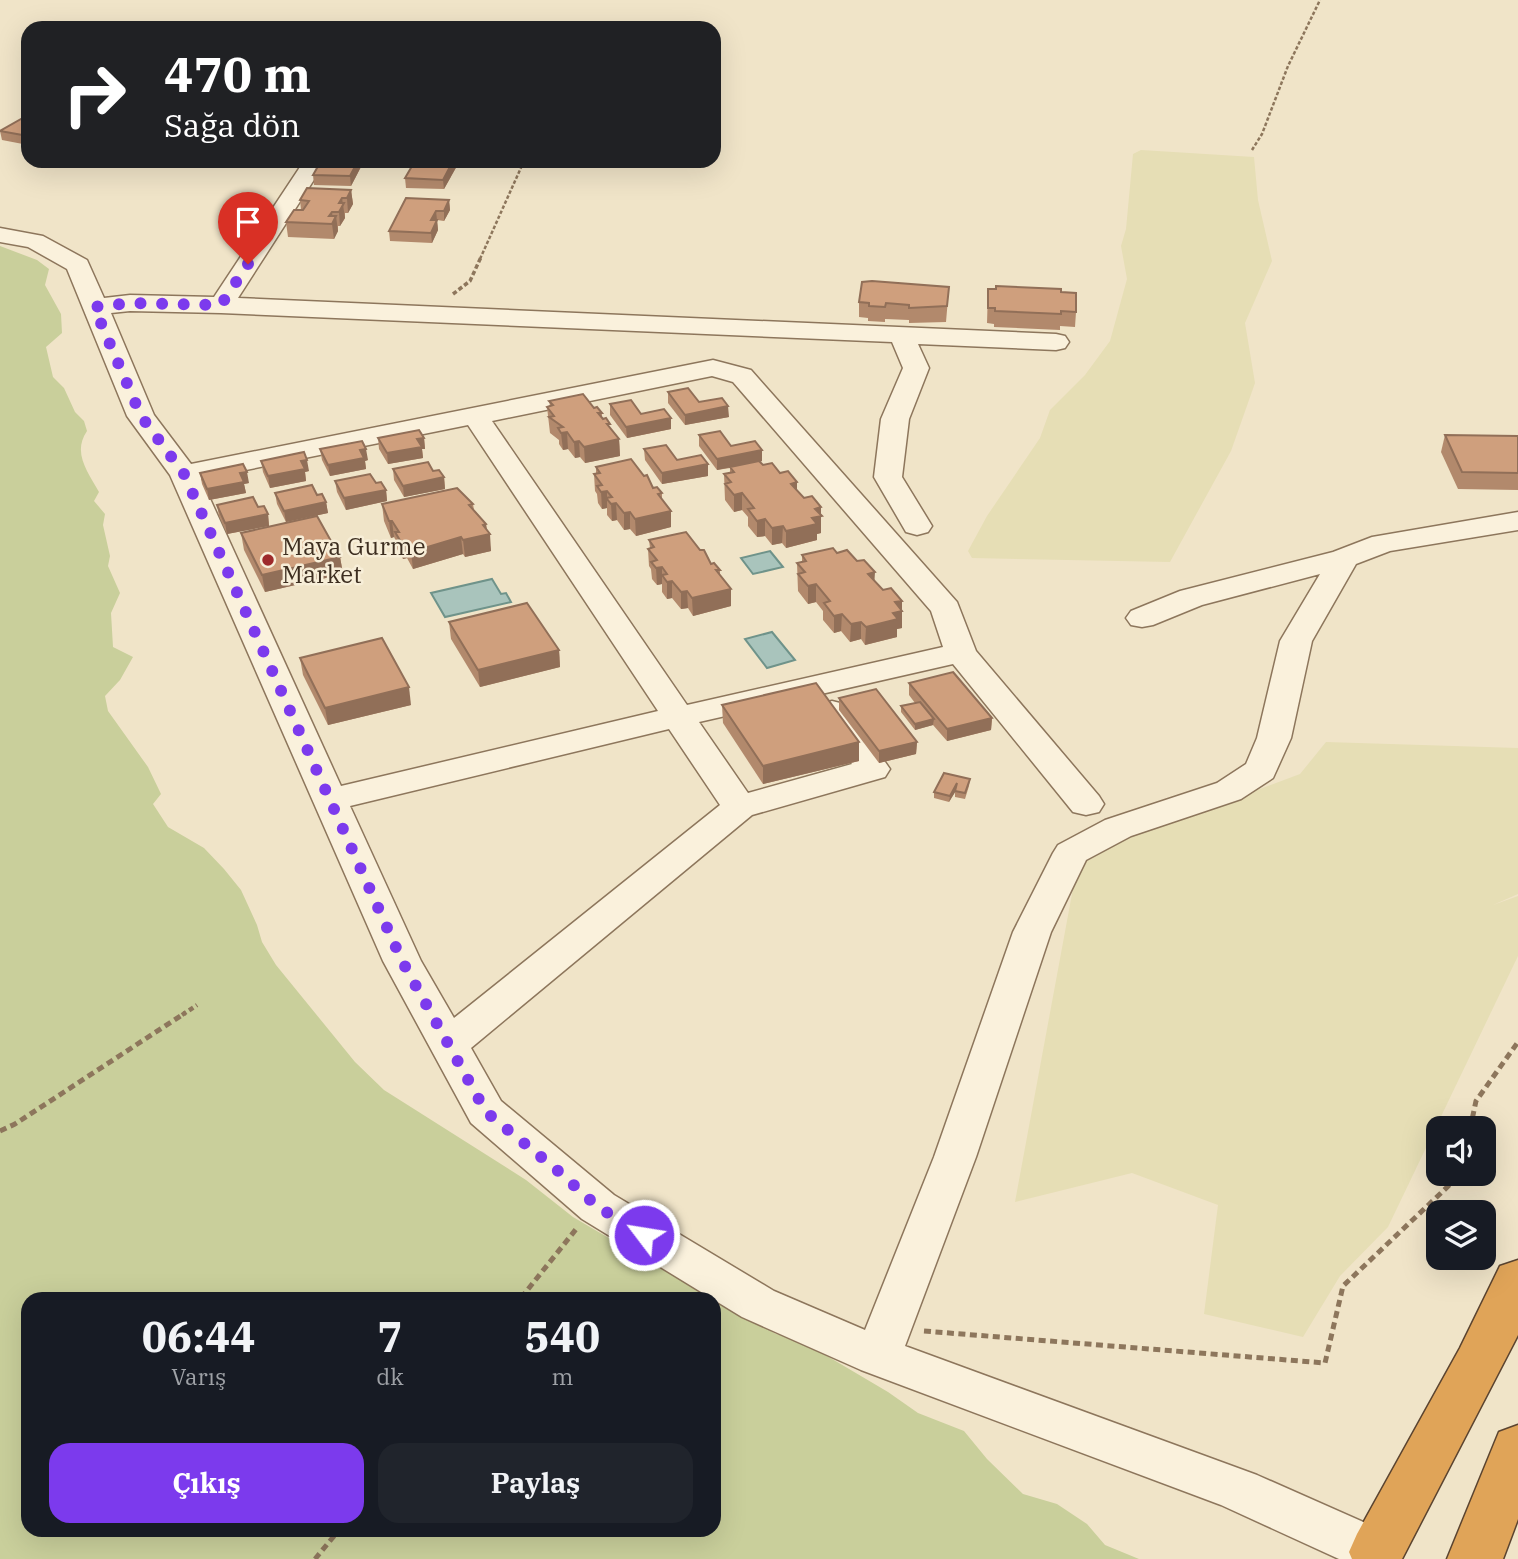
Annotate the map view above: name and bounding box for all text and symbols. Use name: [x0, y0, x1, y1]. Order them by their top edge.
text: 470 m: [164, 42, 311, 105]
icon: right: [49, 49, 140, 140]
text: Sağa dön: [164, 104, 300, 146]
pin: [218, 192, 278, 264]
icon: arrive: [229, 203, 267, 241]
place label: Maya Gurme Market: [282, 530, 426, 590]
marker: Maya Gurme Market: [260, 552, 276, 568]
map controls: [1426, 1116, 1496, 1270]
button: sound: [1426, 1116, 1496, 1186]
position arrow: [607, 1198, 681, 1272]
button: layers: [1426, 1200, 1496, 1270]
text: 06:44: [142, 1309, 255, 1364]
text: 7: [377, 1309, 403, 1364]
text: 540: [525, 1309, 600, 1364]
text: Varış: [171, 1361, 226, 1391]
text: dk: [376, 1361, 404, 1391]
text: m: [551, 1361, 573, 1391]
button: Çıkış: [49, 1443, 364, 1523]
button: Paylaş: [378, 1443, 693, 1523]

